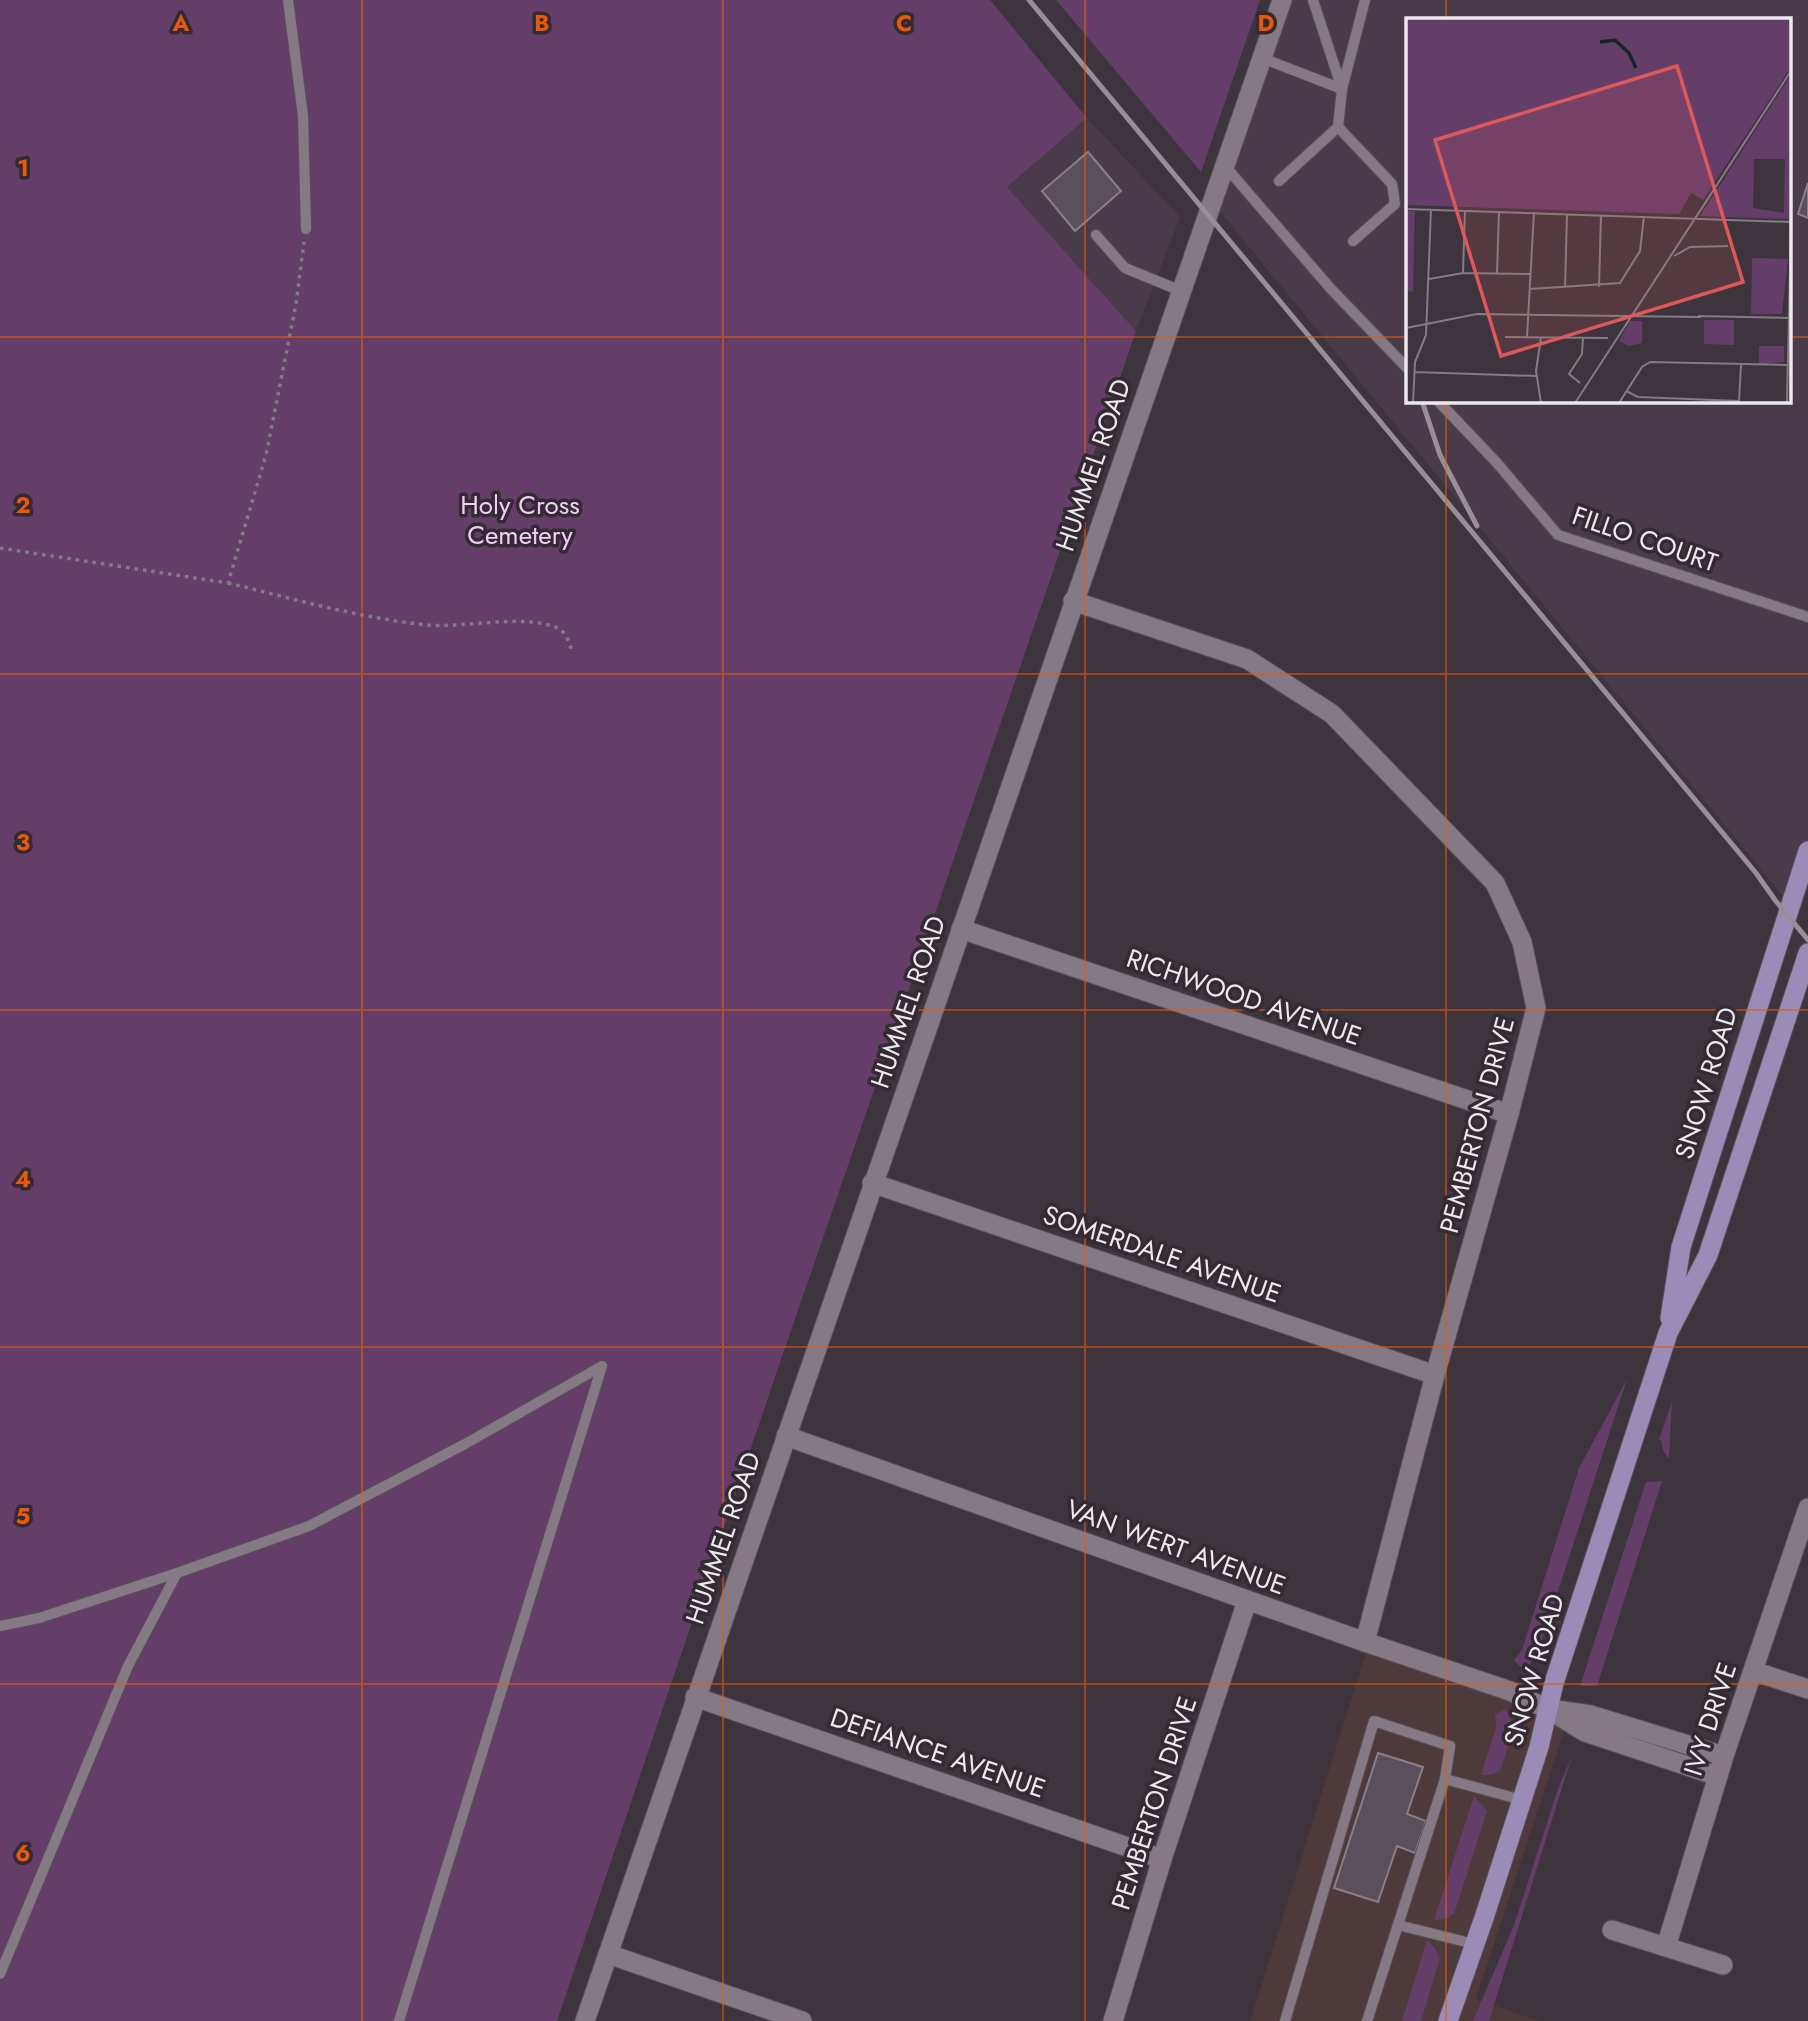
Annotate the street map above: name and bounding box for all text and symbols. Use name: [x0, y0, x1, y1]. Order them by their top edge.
text: A: [172, 6, 190, 40]
text: B: [534, 6, 550, 40]
text: C: [896, 6, 912, 40]
text: D: [1258, 6, 1275, 40]
inset map: [1406, 18, 1790, 402]
text: 1: [17, 151, 29, 185]
street label: HUMMEL ROAD: [1046, 374, 1140, 556]
park label: Holy Cross Cemetery: [460, 486, 580, 554]
text: 2: [15, 488, 31, 522]
street label: FILLO COURT: [1567, 496, 1723, 582]
text: 3: [16, 825, 30, 859]
street label: HUMMEL ROAD: [861, 911, 955, 1093]
street label: RICHWOOD AVENUE: [1122, 939, 1366, 1055]
street label: SNOW ROAD: [1665, 1002, 1747, 1164]
street label: PEMBERTON DRIVE: [1430, 1013, 1524, 1237]
text: 4: [15, 1162, 31, 1196]
street label: SOMERDALE AVENUE: [1038, 1195, 1286, 1313]
street label: HUMMEL ROAD: [676, 1447, 770, 1629]
street label: VAN WERT AVENUE: [1061, 1490, 1291, 1604]
text: 5: [16, 1499, 30, 1533]
street label: SNOW ROAD: [1494, 1589, 1574, 1751]
street label: IVY DRIVE: [1674, 1657, 1746, 1781]
street label: PEMBERTON DRIVE: [1102, 1691, 1206, 1915]
street label: DEFIANCE AVENUE: [825, 1698, 1051, 1808]
text: 6: [15, 1836, 31, 1870]

